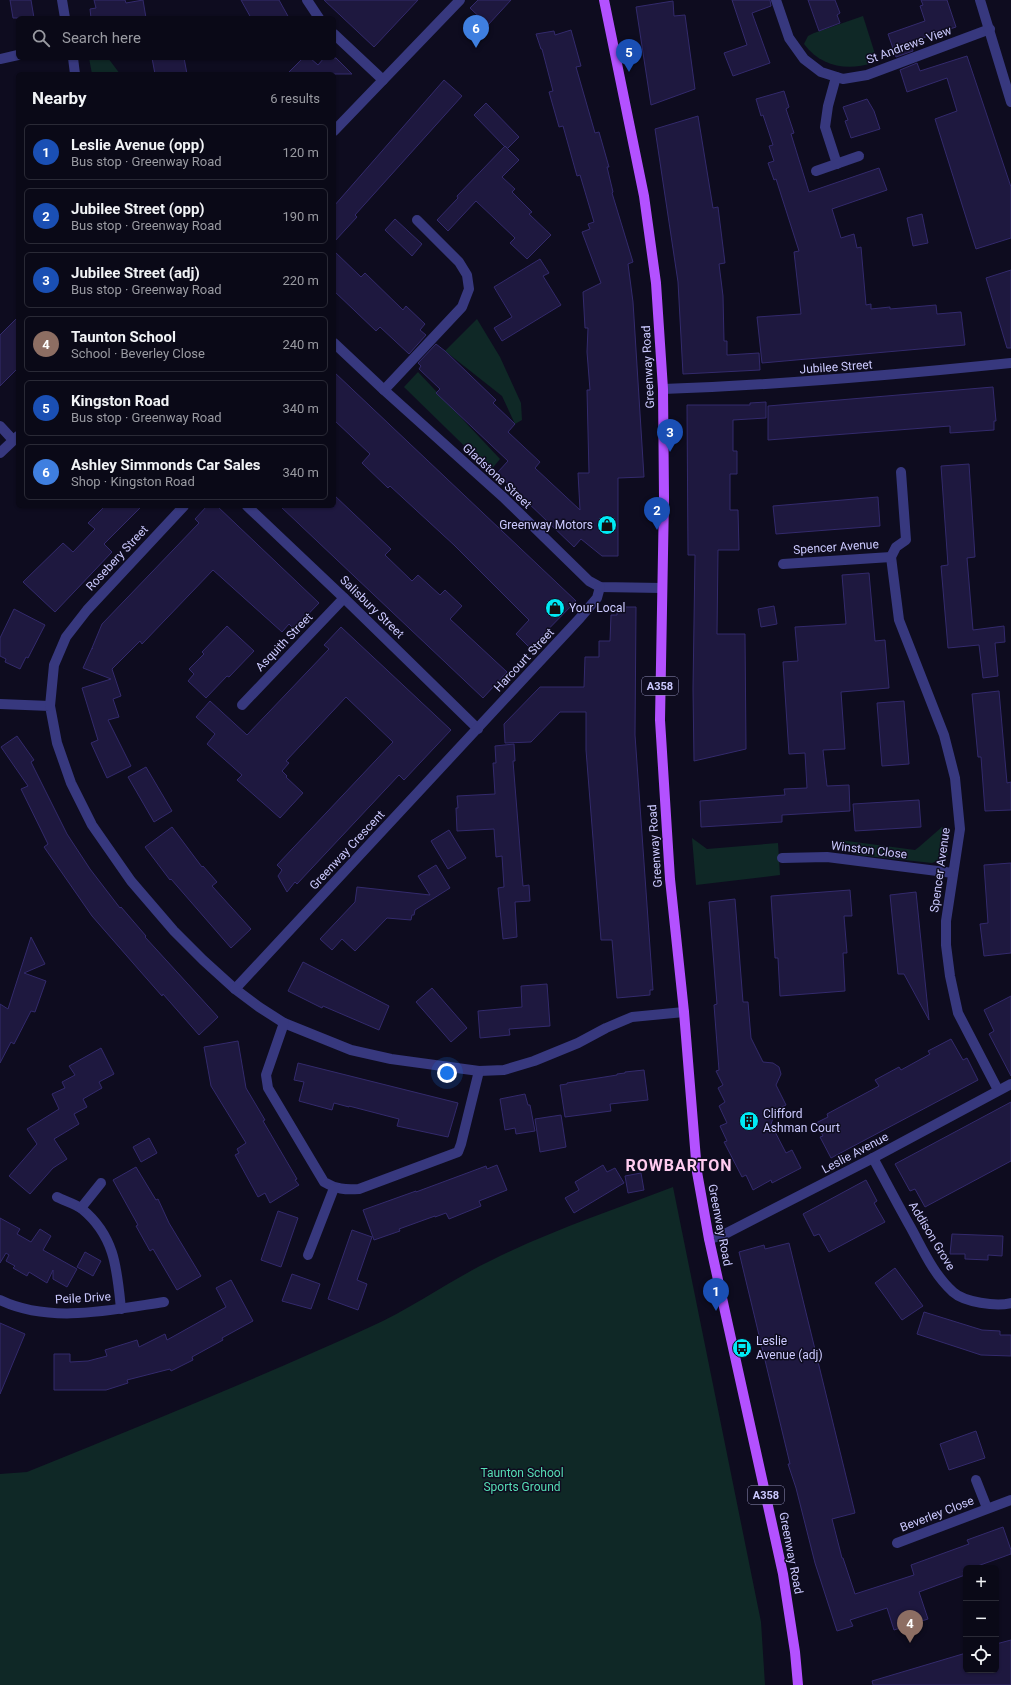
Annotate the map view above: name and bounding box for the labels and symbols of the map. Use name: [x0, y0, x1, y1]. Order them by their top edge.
pin: 6: [463, 15, 489, 48]
street label: St Andrews View: [864, 23, 954, 67]
pin: 5: [616, 39, 642, 72]
street label: Greenway Road: [639, 325, 657, 409]
street label: Jubilee Street: [799, 357, 873, 377]
pin: 3: [657, 419, 683, 452]
street label: Gladstone Street: [460, 441, 534, 511]
pin: 2: [644, 497, 670, 530]
shop icon: Greenway Motors: [596, 514, 618, 536]
place label: Greenway Motors: [499, 518, 593, 532]
street label: Rosebery Street: [83, 522, 151, 594]
street label: Spencer Avenue: [793, 537, 879, 557]
street label: Salisbury Street: [337, 573, 407, 641]
shop icon: Your Local: [544, 597, 566, 619]
place label: Your Local: [569, 601, 625, 615]
street label: Asquith Street: [253, 610, 315, 674]
street label: Harcourt Street: [491, 625, 557, 695]
road number: A358: [642, 677, 678, 695]
street label: Greenway Road: [645, 804, 665, 888]
street label: Greenway Crescent: [307, 807, 387, 892]
street label: Spencer Avenue: [927, 827, 953, 913]
street label: Winston Close: [830, 838, 908, 862]
your location: [437, 1063, 457, 1083]
place label: Clifford Ashman Court: [763, 1107, 840, 1135]
building icon: Clifford Ashman Court: [738, 1110, 760, 1132]
street label: Leslie Avenue: [819, 1130, 891, 1176]
district label: ROWBARTON: [625, 1156, 733, 1175]
street label: Greenway Road: [705, 1183, 735, 1267]
street label: Addison Grove: [906, 1199, 958, 1273]
pin: 1: [703, 1278, 729, 1311]
street label: Peile Drive: [55, 1290, 111, 1306]
place label: Leslie Avenue (adj): [756, 1334, 823, 1362]
bus stop icon: Leslie Avenue (adj): [731, 1337, 753, 1359]
park label: Taunton School Sports Ground: [480, 1466, 564, 1494]
road number: A358: [748, 1486, 784, 1504]
street label: Beverley Close: [898, 1494, 976, 1534]
street label: Greenway Road: [776, 1511, 806, 1595]
pin: 4: [897, 1610, 923, 1643]

